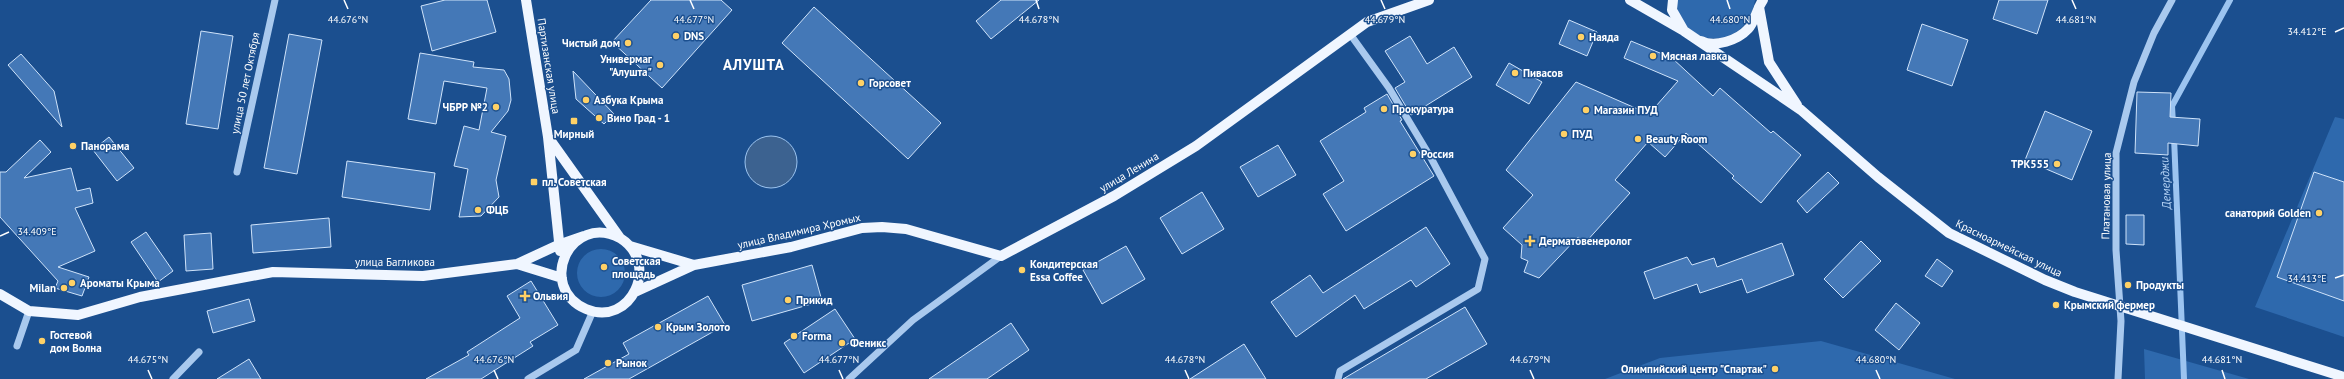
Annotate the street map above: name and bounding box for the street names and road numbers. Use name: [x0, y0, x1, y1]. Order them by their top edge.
street label: Партизанская улица: [535, 17, 563, 115]
street label: улица 50 лет Октября: [227, 31, 263, 135]
street label: улица Ленина: [1097, 149, 1161, 195]
street label: Платановая улица: [2098, 152, 2114, 240]
street label: улица Владимира Хромых: [736, 210, 862, 252]
street label: Красноармейская улица: [1953, 216, 2065, 280]
street label: улица Багликова: [355, 255, 435, 269]

